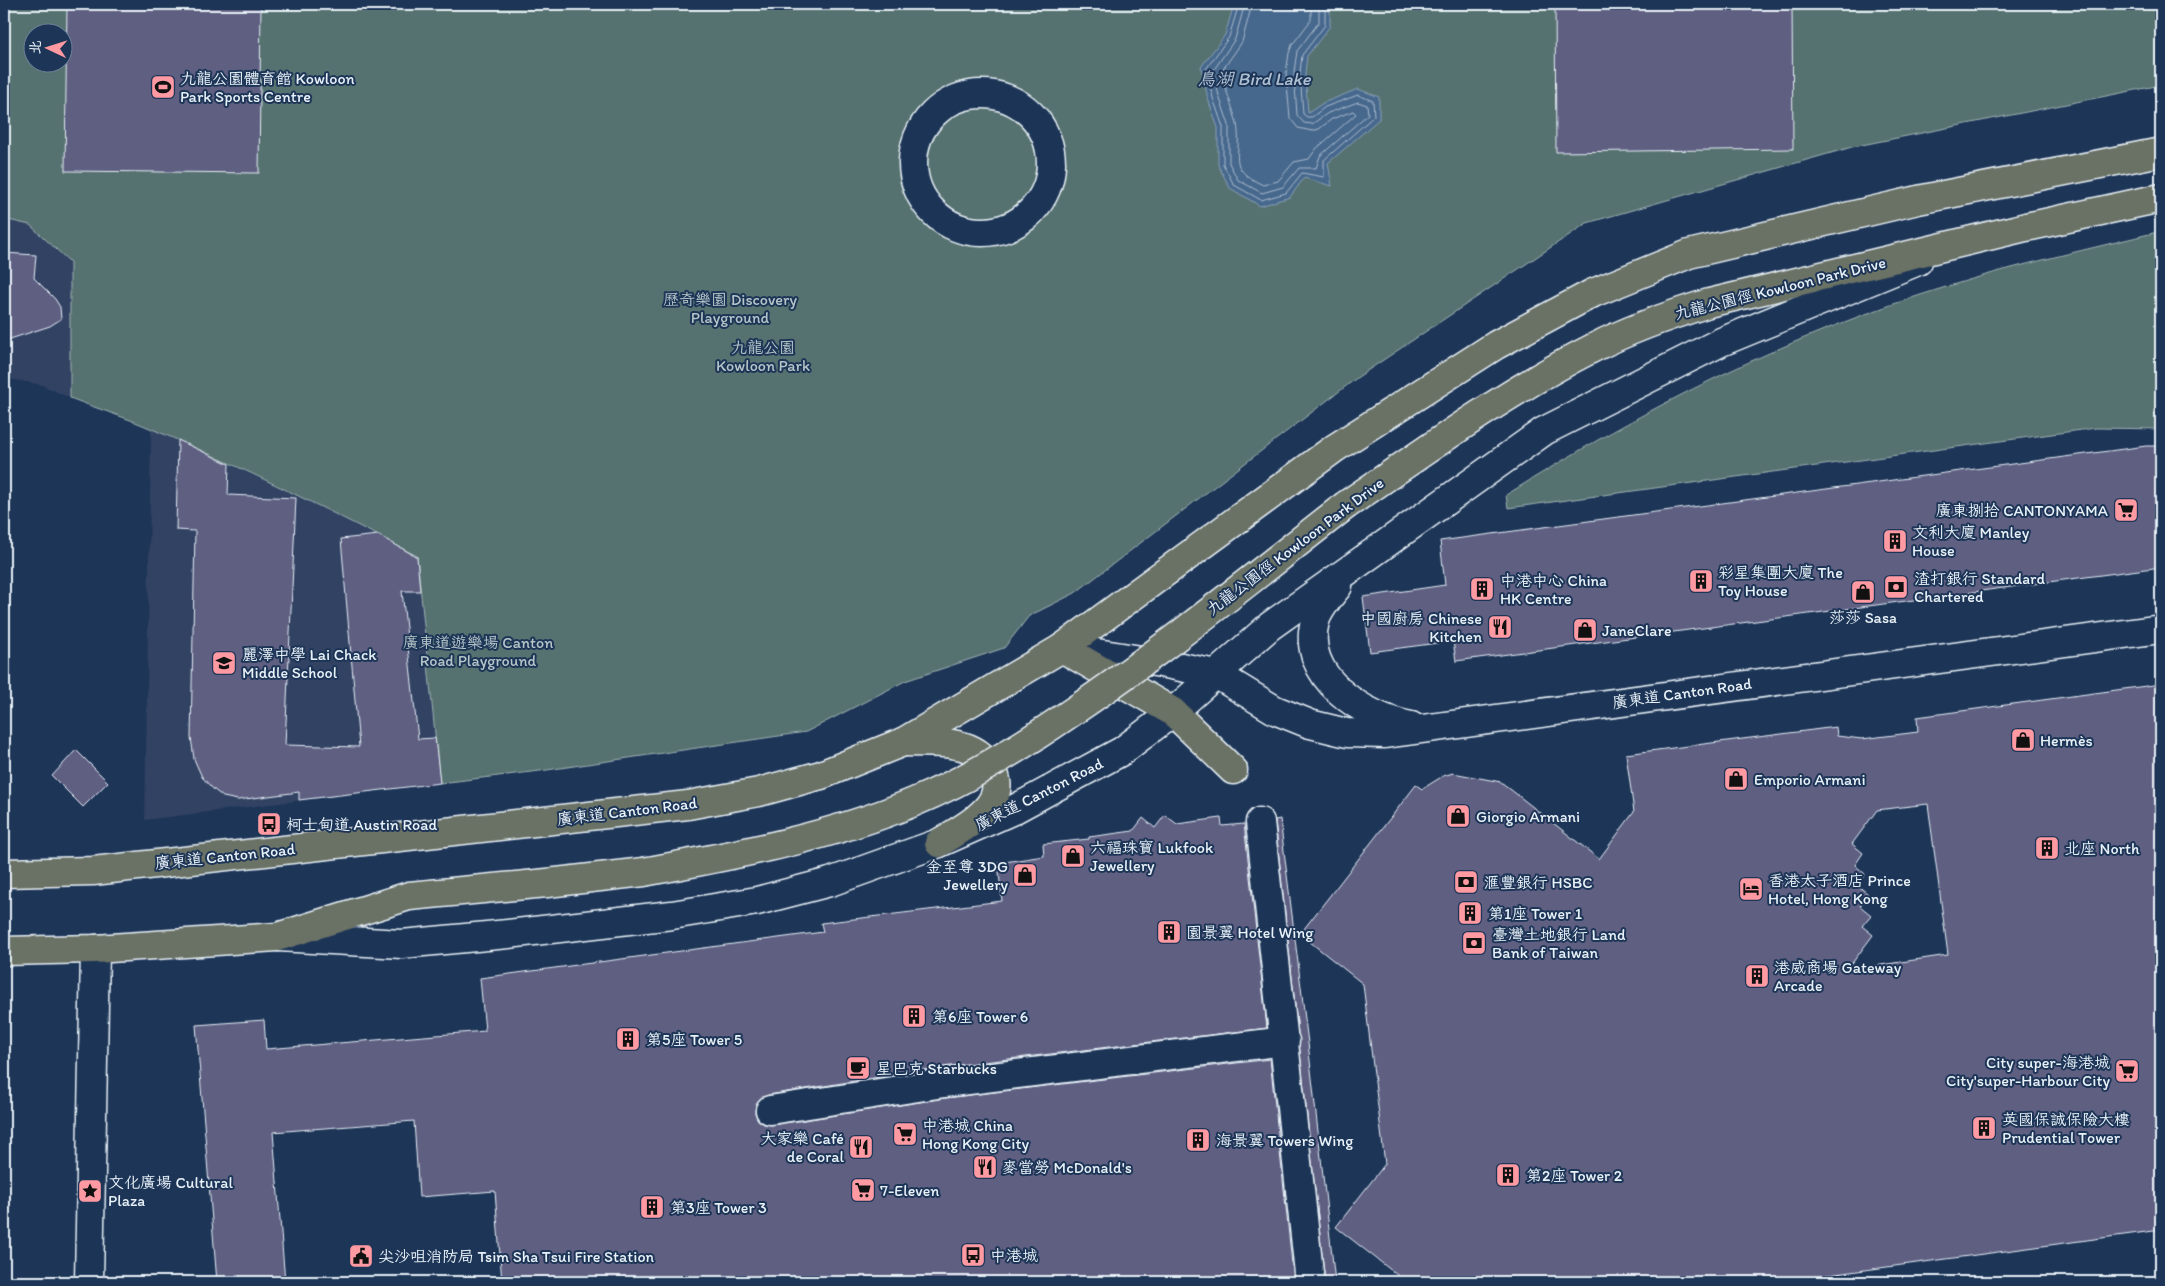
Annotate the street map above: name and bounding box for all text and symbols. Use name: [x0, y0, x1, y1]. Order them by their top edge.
north arrow: [22, 22, 72, 72]
text: 北: [27, 40, 44, 55]
water label: 鳥湖 Bird Lake: [1197, 68, 1312, 90]
place label: 九龍公園體育館 Kowloon Park Sports Centre: [180, 69, 355, 106]
sports icon: 九龍公園體育館 Kowloon Park Sports Centre: [150, 74, 176, 100]
street label: 九龍公園徑 Kowloon Park Drive: [1672, 252, 1888, 323]
park label: 歷奇樂園 Discovery Playground: [663, 290, 797, 327]
park label: 九龍公園 Kowloon Park: [716, 338, 810, 375]
street label: 九龍公園徑 Kowloon Park Drive: [1203, 473, 1388, 619]
supermarket icon: 廣東捌拾 CANTONYAMA: [2113, 497, 2139, 523]
place label: 廣東捌拾 CANTONYAMA: [1936, 501, 2108, 520]
place label: 文利大廈 Manley House: [1912, 523, 2030, 560]
building icon: 文利大廈 Manley House: [1882, 528, 1908, 554]
place label: 彩星集團大廈 The Toy House: [1718, 563, 1843, 600]
building icon: 彩星集團大廈 The Toy House: [1688, 568, 1714, 594]
place label: 渣打銀行 Standard Chartered: [1914, 569, 2045, 606]
place label: 中港中心 China HK Centre: [1500, 571, 1607, 608]
bank icon: 渣打銀行 Standard Chartered: [1883, 574, 1909, 600]
building icon: 中港中心 China HK Centre: [1469, 576, 1495, 602]
shop icon: 莎莎 Sasa: [1850, 579, 1876, 605]
place label: 莎莎 Sasa: [1829, 608, 1897, 627]
place label: 中國廚房 Chinese Kitchen: [1360, 609, 1482, 646]
restaurant icon: 中國廚房 Chinese Kitchen: [1487, 614, 1513, 640]
shop icon: JaneClare: [1572, 617, 1598, 643]
place label: JaneClare: [1602, 621, 1672, 640]
park label: 廣東道遊樂場 Canton Road Playground: [403, 633, 553, 670]
place label: 麗澤中學 Lai Chack Middle School: [242, 645, 377, 682]
school or university icon: 麗澤中學 Lai Chack Middle School: [211, 650, 237, 676]
street label: 廣東道 Canton Road: [1611, 674, 1753, 712]
shop icon: Hermès: [2010, 727, 2036, 753]
place label: Hermès: [2040, 731, 2093, 750]
street label: 廣東道 Canton Road: [972, 753, 1106, 834]
shop icon: Emporio Armani: [1723, 766, 1749, 792]
place label: Emporio Armani: [1754, 770, 1866, 789]
street label: 廣東道 Canton Road: [556, 793, 698, 829]
shop icon: Giorgio Armani: [1445, 803, 1471, 829]
place label: Giorgio Armani: [1476, 807, 1580, 826]
bus stop icon: 柯士甸道 Austin Road: [256, 811, 282, 837]
place label: 柯士甸道 Austin Road: [286, 815, 438, 834]
building icon: 北座 North: [2034, 835, 2060, 861]
place label: 六福珠寶 Lukfook Jewellery: [1090, 838, 1214, 875]
street label: 廣東道 Canton Road: [154, 839, 296, 873]
place label: 北座 North: [2064, 839, 2140, 858]
shop icon: 六福珠寶 Lukfook Jewellery: [1060, 843, 1086, 869]
place label: 金至尊 3DG Jewellery: [926, 857, 1008, 894]
shop icon: 金至尊 3DG Jewellery: [1012, 862, 1038, 888]
bank icon: 滙豐銀行 HSBC: [1453, 869, 1479, 895]
place label: 香港太子酒店 Prince Hotel, Hong Kong: [1768, 871, 1911, 908]
place label: 滙豐銀行 HSBC: [1484, 873, 1592, 892]
hotel icon: 香港太子酒店 Prince Hotel, Hong Kong: [1738, 876, 1764, 902]
building icon: 第1座 Tower 1: [1457, 900, 1483, 926]
place label: 第1座 Tower 1: [1488, 904, 1583, 923]
building icon: 園景翼 Hotel Wing: [1156, 919, 1182, 945]
place label: 園景翼 Hotel Wing: [1186, 923, 1314, 942]
place label: 臺灣土地銀行 Land Bank of Taiwan: [1492, 925, 1626, 962]
bank icon: 臺灣土地銀行 Land Bank of Taiwan: [1461, 930, 1487, 956]
place label: 港威商場 Gateway Arcade: [1774, 958, 1902, 995]
building icon: 港威商場 Gateway Arcade: [1744, 963, 1770, 989]
building icon: 第6座 Tower 6: [901, 1003, 927, 1029]
place label: 第6座 Tower 6: [932, 1007, 1028, 1026]
building icon: 第5座 Tower 5: [615, 1026, 641, 1052]
place label: 第5座 Tower 5: [646, 1030, 742, 1049]
place label: City super-海港城 City'super-Harbour City: [1946, 1053, 2110, 1090]
cafe icon: 星巴克 Starbucks: [845, 1055, 871, 1081]
supermarket icon: City super-海港城 City'super-Harbour City: [2114, 1058, 2140, 1084]
place label: 星巴克 Starbucks: [876, 1059, 997, 1078]
place label: 英國保誠保險大樓 Prudential Tower: [2002, 1110, 2130, 1147]
building icon: 英國保誠保險大樓 Prudential Tower: [1971, 1115, 1997, 1141]
place label: 中港城 China Hong Kong City: [922, 1116, 1029, 1153]
supermarket icon: 中港城 China Hong Kong City: [892, 1121, 918, 1147]
building icon: 海景翼 Towers Wing: [1185, 1127, 1211, 1153]
place label: 大家樂 Café de Coral: [761, 1129, 844, 1166]
place label: 海景翼 Towers Wing: [1216, 1131, 1354, 1150]
restaurant icon: 大家樂 Café de Coral: [848, 1134, 874, 1160]
restaurant icon: 麥當勞 McDonald's: [972, 1154, 998, 1180]
place label: 麥當勞 McDonald's: [1002, 1158, 1132, 1177]
building icon: 第2座 Tower 2: [1495, 1162, 1521, 1188]
place label: 第2座 Tower 2: [1526, 1166, 1623, 1185]
place label: 文化廣場 Cultural Plaza: [108, 1173, 233, 1210]
supermarket icon: 7-Eleven: [850, 1177, 876, 1203]
place icon: 文化廣場 Cultural Plaza: [77, 1178, 103, 1204]
place label: 7-Eleven: [880, 1181, 939, 1200]
building icon: 第3座 Tower 3: [639, 1194, 665, 1220]
place label: 第3座 Tower 3: [670, 1198, 767, 1217]
bus stop icon: 中港城: [960, 1242, 986, 1268]
public building icon: 尖沙咀消防局 Tsim Sha Tsui Fire Station: [348, 1243, 374, 1269]
place label: 中港城: [990, 1246, 1038, 1265]
place label: 尖沙咀消防局 Tsim Sha Tsui Fire Station: [378, 1247, 655, 1266]

